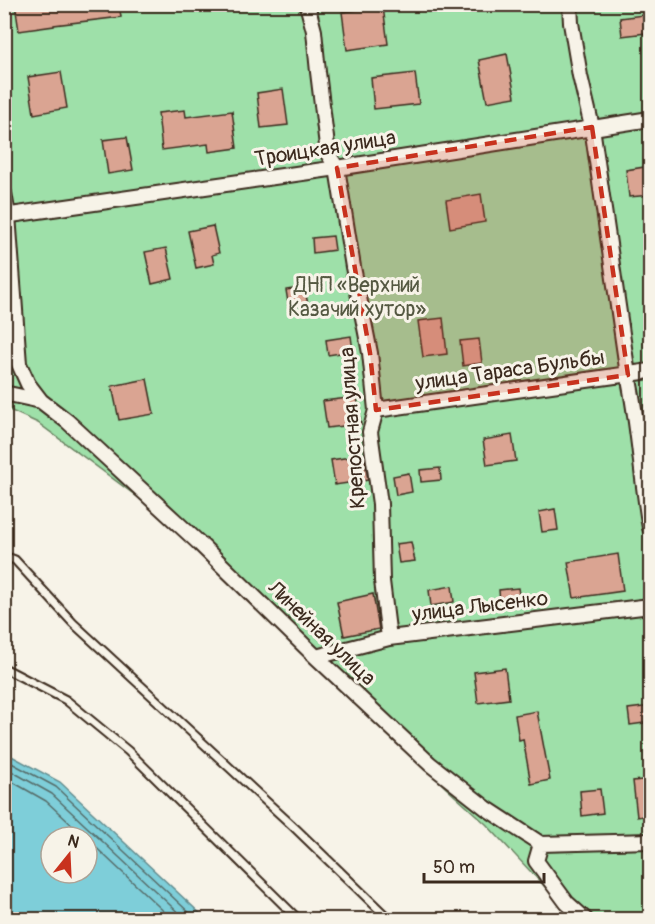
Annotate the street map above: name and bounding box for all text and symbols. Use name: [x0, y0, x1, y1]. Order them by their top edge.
street label: Троицкая улица: [253, 124, 398, 173]
park label: ДНП «Верхний Казачий хутор»: [288, 272, 426, 323]
street label: улица Тараса Бульбы: [413, 344, 606, 397]
street label: Крепостная улица: [333, 346, 372, 510]
street label: Линейная улица: [261, 574, 381, 692]
street label: улица Лысенко: [410, 585, 549, 628]
north arrow: [39, 825, 99, 885]
text: N: [65, 831, 82, 853]
scale bar: [424, 846, 544, 884]
text: 50 m: [433, 856, 475, 879]

